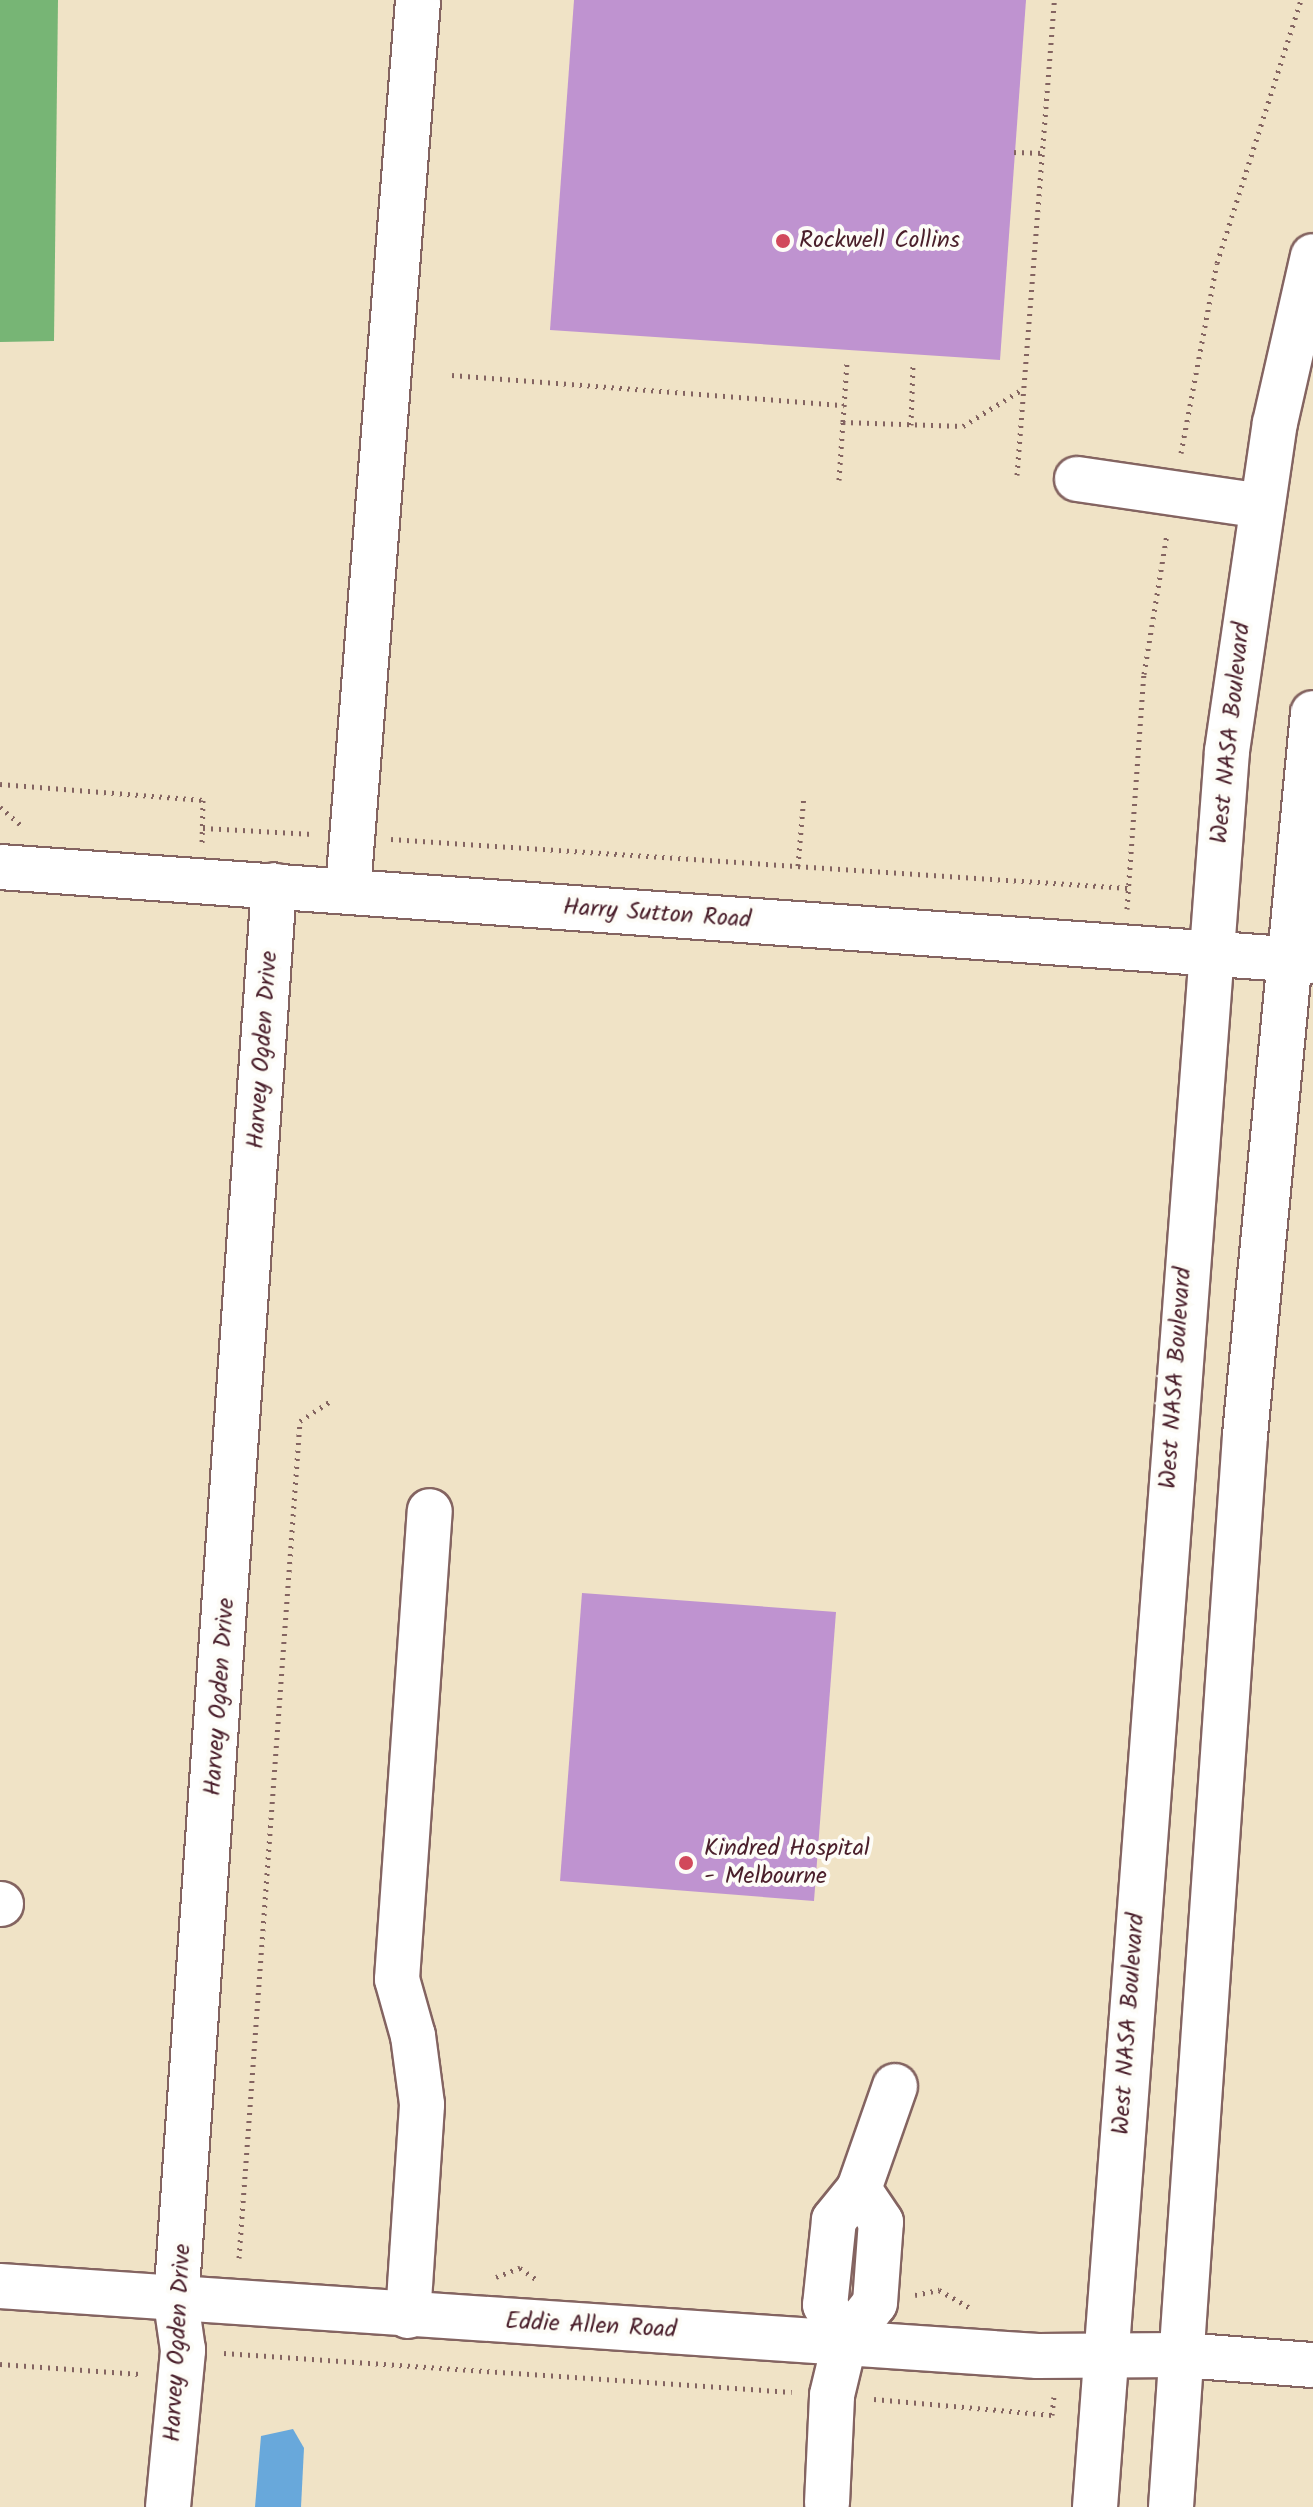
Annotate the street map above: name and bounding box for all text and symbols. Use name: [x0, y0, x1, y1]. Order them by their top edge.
place label: Rockwell Collins: [799, 227, 960, 255]
marker: Rockwell Collins: [774, 232, 792, 250]
street label: West NASA Boulevard: [1205, 621, 1257, 845]
street label: Harry Sutton Road: [562, 893, 752, 935]
street label: Harvey Ogden Drive: [242, 950, 284, 1150]
street label: West NASA Boulevard: [1154, 1266, 1198, 1490]
street label: Harvey Ogden Drive: [199, 1597, 241, 1797]
place label: Kindred Hospital - Melbourne: [704, 1835, 870, 1891]
marker: Kindred Hospital - Melbourne: [675, 1852, 697, 1874]
street label: West NASA Boulevard: [1107, 1912, 1151, 2136]
street label: Harvey Ogden Drive: [158, 2243, 198, 2443]
street label: Eddie Allen Road: [504, 2307, 678, 2345]

